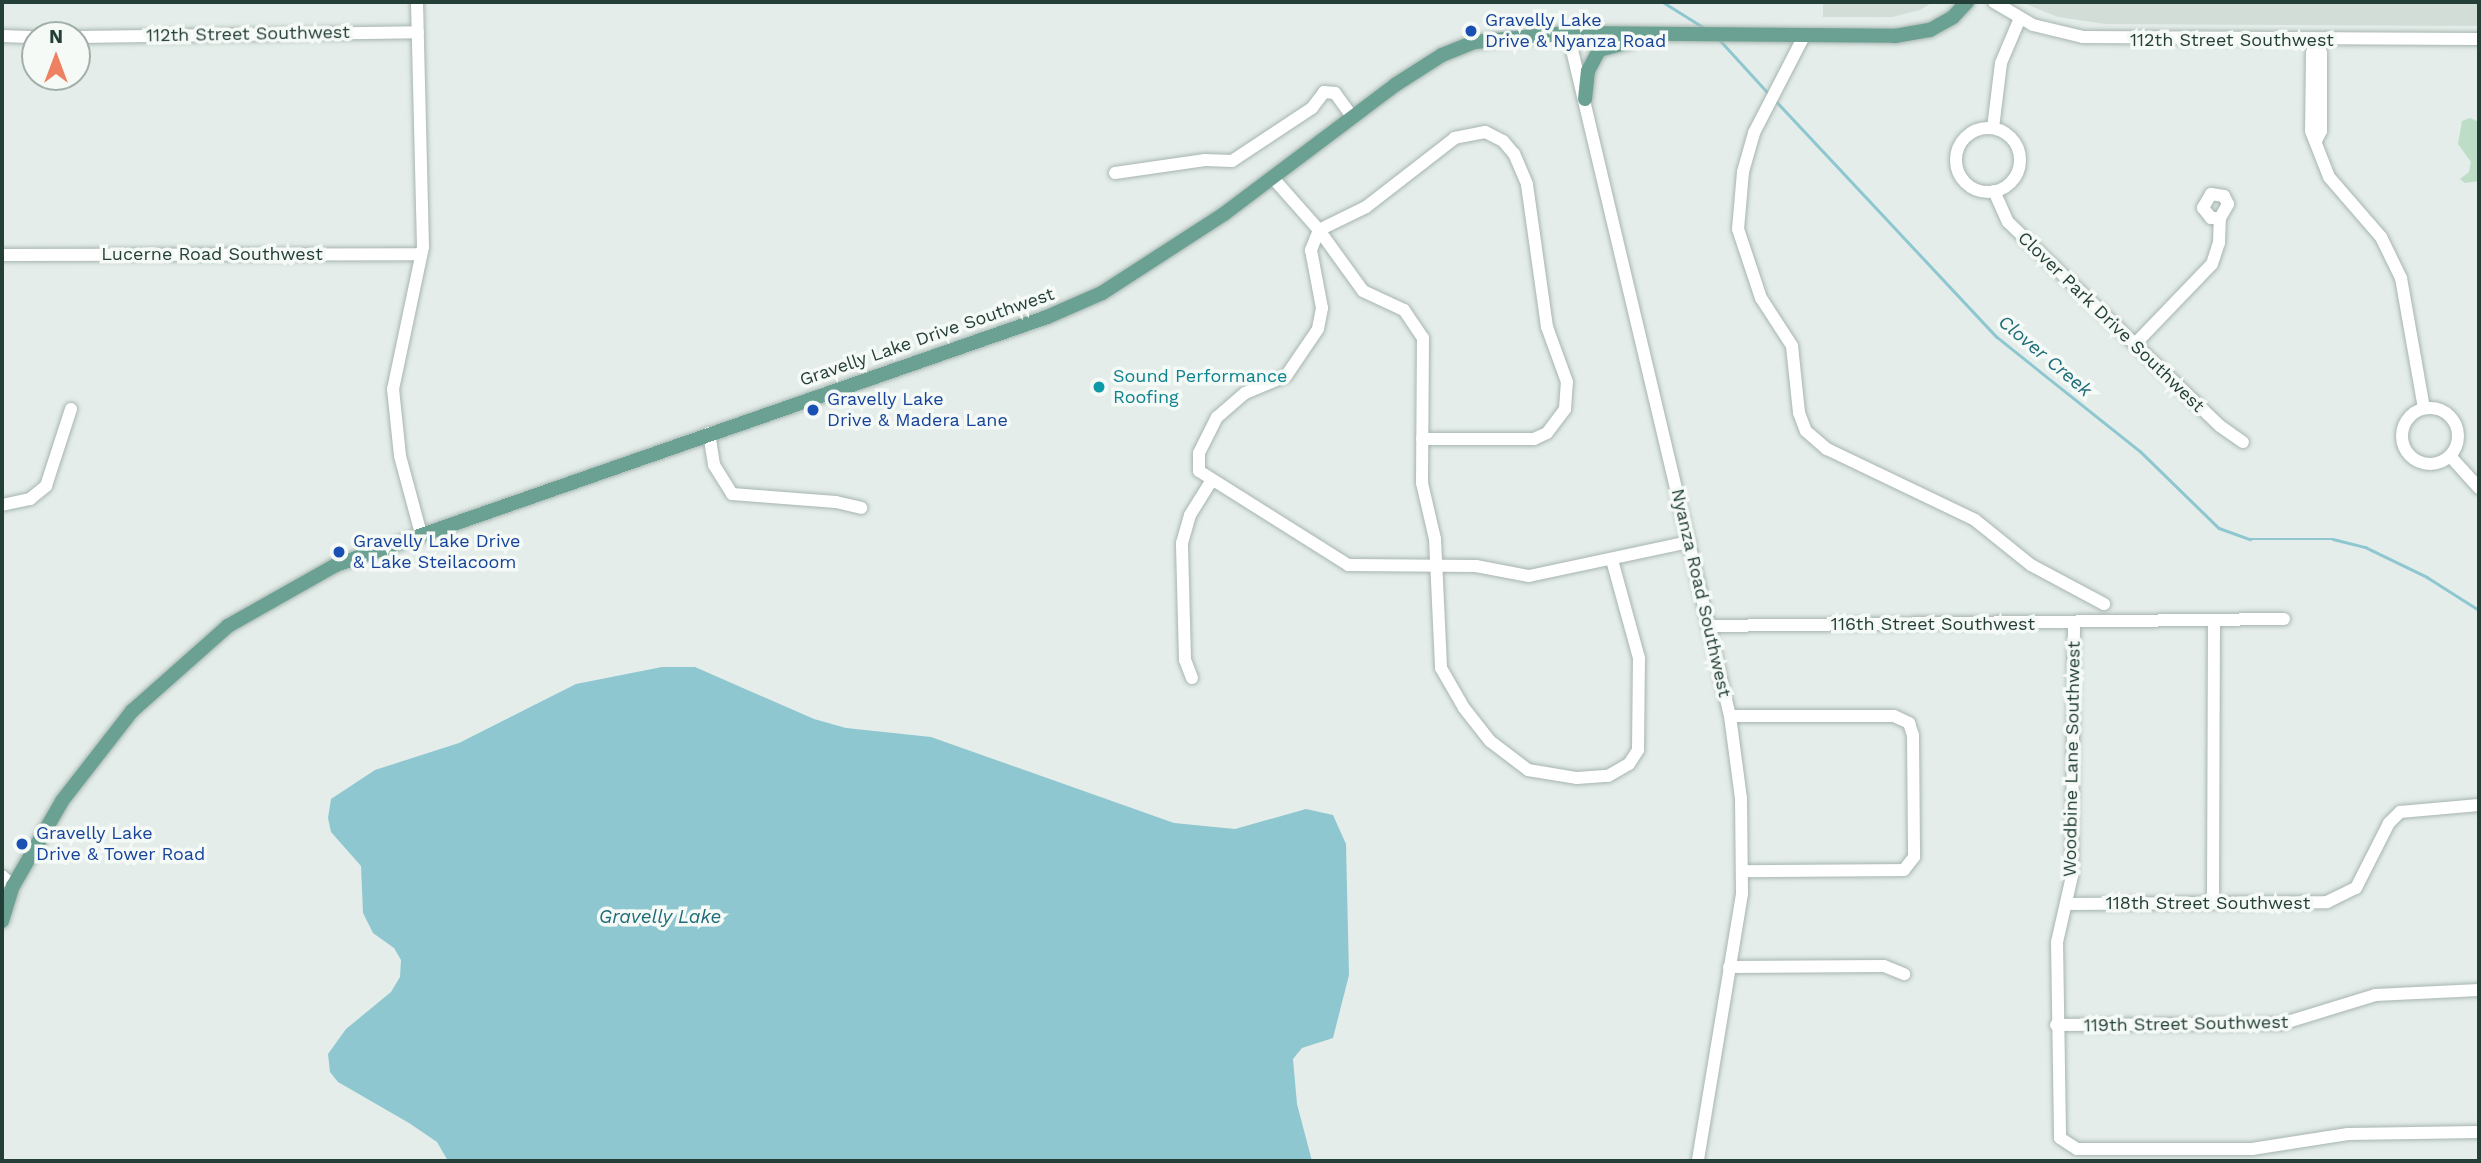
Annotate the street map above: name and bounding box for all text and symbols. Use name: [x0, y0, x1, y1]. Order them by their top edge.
place label: Gravelly Lake Drive & Nyanza Road: [1485, 10, 1667, 52]
north arrow: [21, 21, 91, 91]
street label: 112th Street Southwest: [146, 21, 350, 47]
marker: Gravelly Lake Drive & Nyanza Road: [1463, 23, 1479, 39]
text: N: [49, 25, 63, 48]
street label: 112th Street Southwest: [2130, 29, 2334, 51]
street label: Clover Park Drive Southwest: [2013, 227, 2209, 417]
street label: Lucerne Road Southwest: [101, 243, 323, 265]
street label: Gravelly Lake Drive Southwest: [797, 283, 1057, 391]
water label: Clover Creek: [1993, 310, 2097, 402]
place label: Sound Performance Roofing: [1113, 366, 1287, 408]
marker: Sound Performance Roofing: [1091, 379, 1107, 395]
place label: Gravelly Lake Drive & Madera Lane: [827, 389, 1008, 432]
marker: Gravelly Lake Drive & Madera Lane: [805, 402, 821, 418]
street label: Nyanza Road Southwest: [1666, 486, 1736, 700]
place label: Gravelly Lake Drive & Lake Steilacoom: [353, 531, 521, 574]
marker: Gravelly Lake Drive & Lake Steilacoom: [331, 544, 347, 560]
street label: 116th Street Southwest: [1831, 613, 2035, 635]
street label: Woodbine Lane Southwest: [2059, 641, 2085, 877]
place label: Gravelly Lake Drive & Tower Road: [36, 823, 206, 866]
marker: Gravelly Lake Drive & Tower Road: [14, 836, 30, 852]
street label: 118th Street Southwest: [2106, 892, 2310, 914]
water label: Gravelly Lake: [598, 906, 722, 928]
street label: 119th Street Southwest: [2084, 1011, 2288, 1037]

